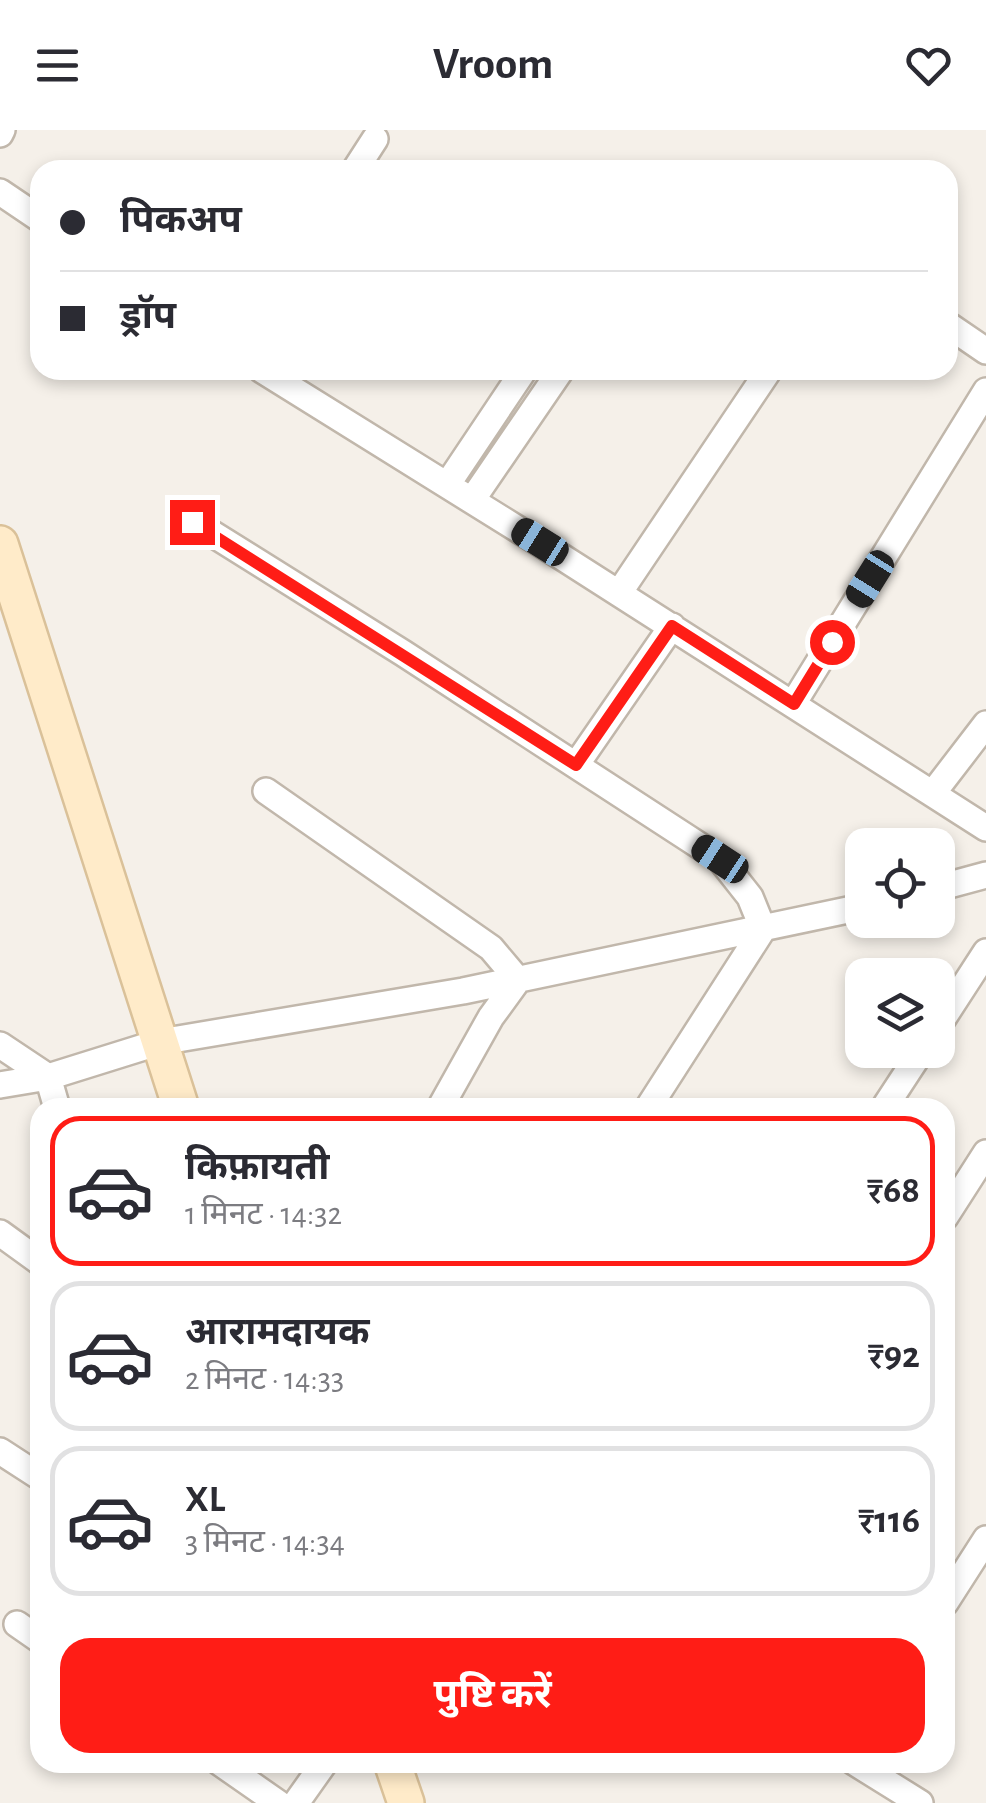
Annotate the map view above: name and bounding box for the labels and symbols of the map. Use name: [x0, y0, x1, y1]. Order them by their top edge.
route end: [170, 500, 215, 545]
car: [507, 513, 573, 571]
car: [841, 546, 899, 612]
route start: [810, 620, 855, 665]
car: [687, 830, 753, 888]

